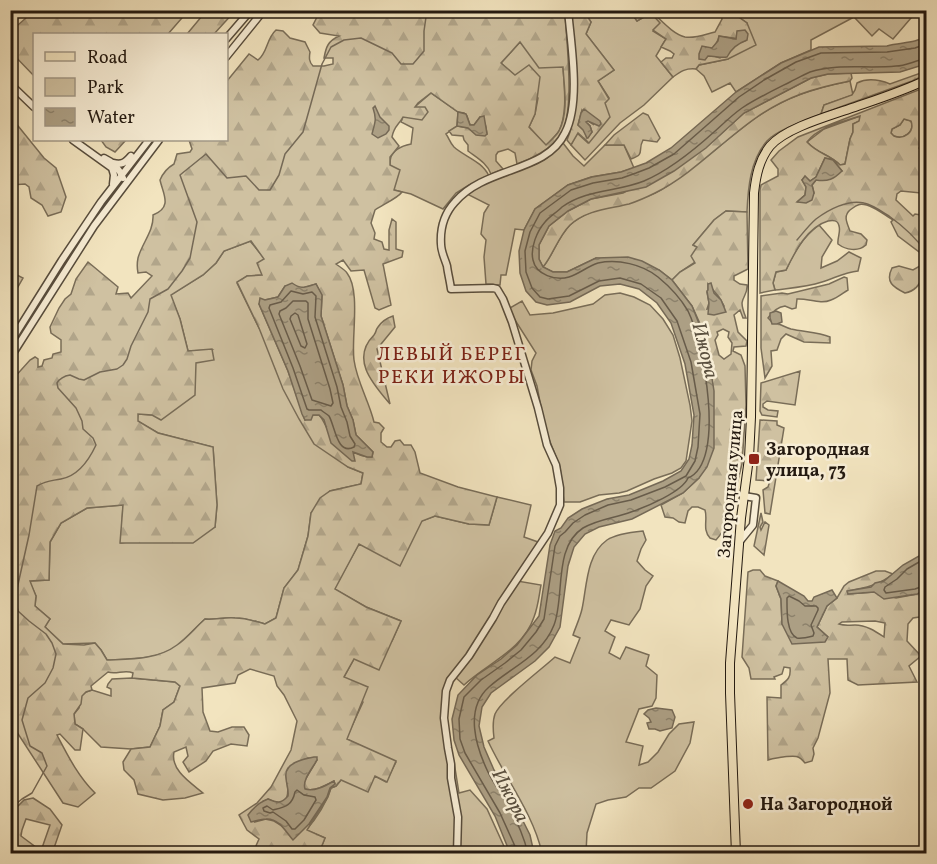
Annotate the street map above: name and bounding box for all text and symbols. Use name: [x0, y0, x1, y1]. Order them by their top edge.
legend: [33, 33, 228, 141]
text: Road: [87, 46, 128, 71]
text: Park: [87, 76, 124, 101]
text: Water: [87, 106, 135, 131]
water label: Ижора: [684, 319, 725, 382]
district label: ЛЕВЫЙ БЕРЕГ РЕКИ ИЖОРЫ: [377, 341, 527, 392]
street label: Загородная улица: [713, 409, 750, 559]
place label: Загородная улица, 73: [766, 438, 870, 484]
marker: Загородная улица, 73: [747, 452, 761, 466]
water label: Ижора: [483, 764, 535, 828]
place label: На Загородной: [760, 793, 893, 818]
marker: На Загородной: [741, 797, 755, 811]

